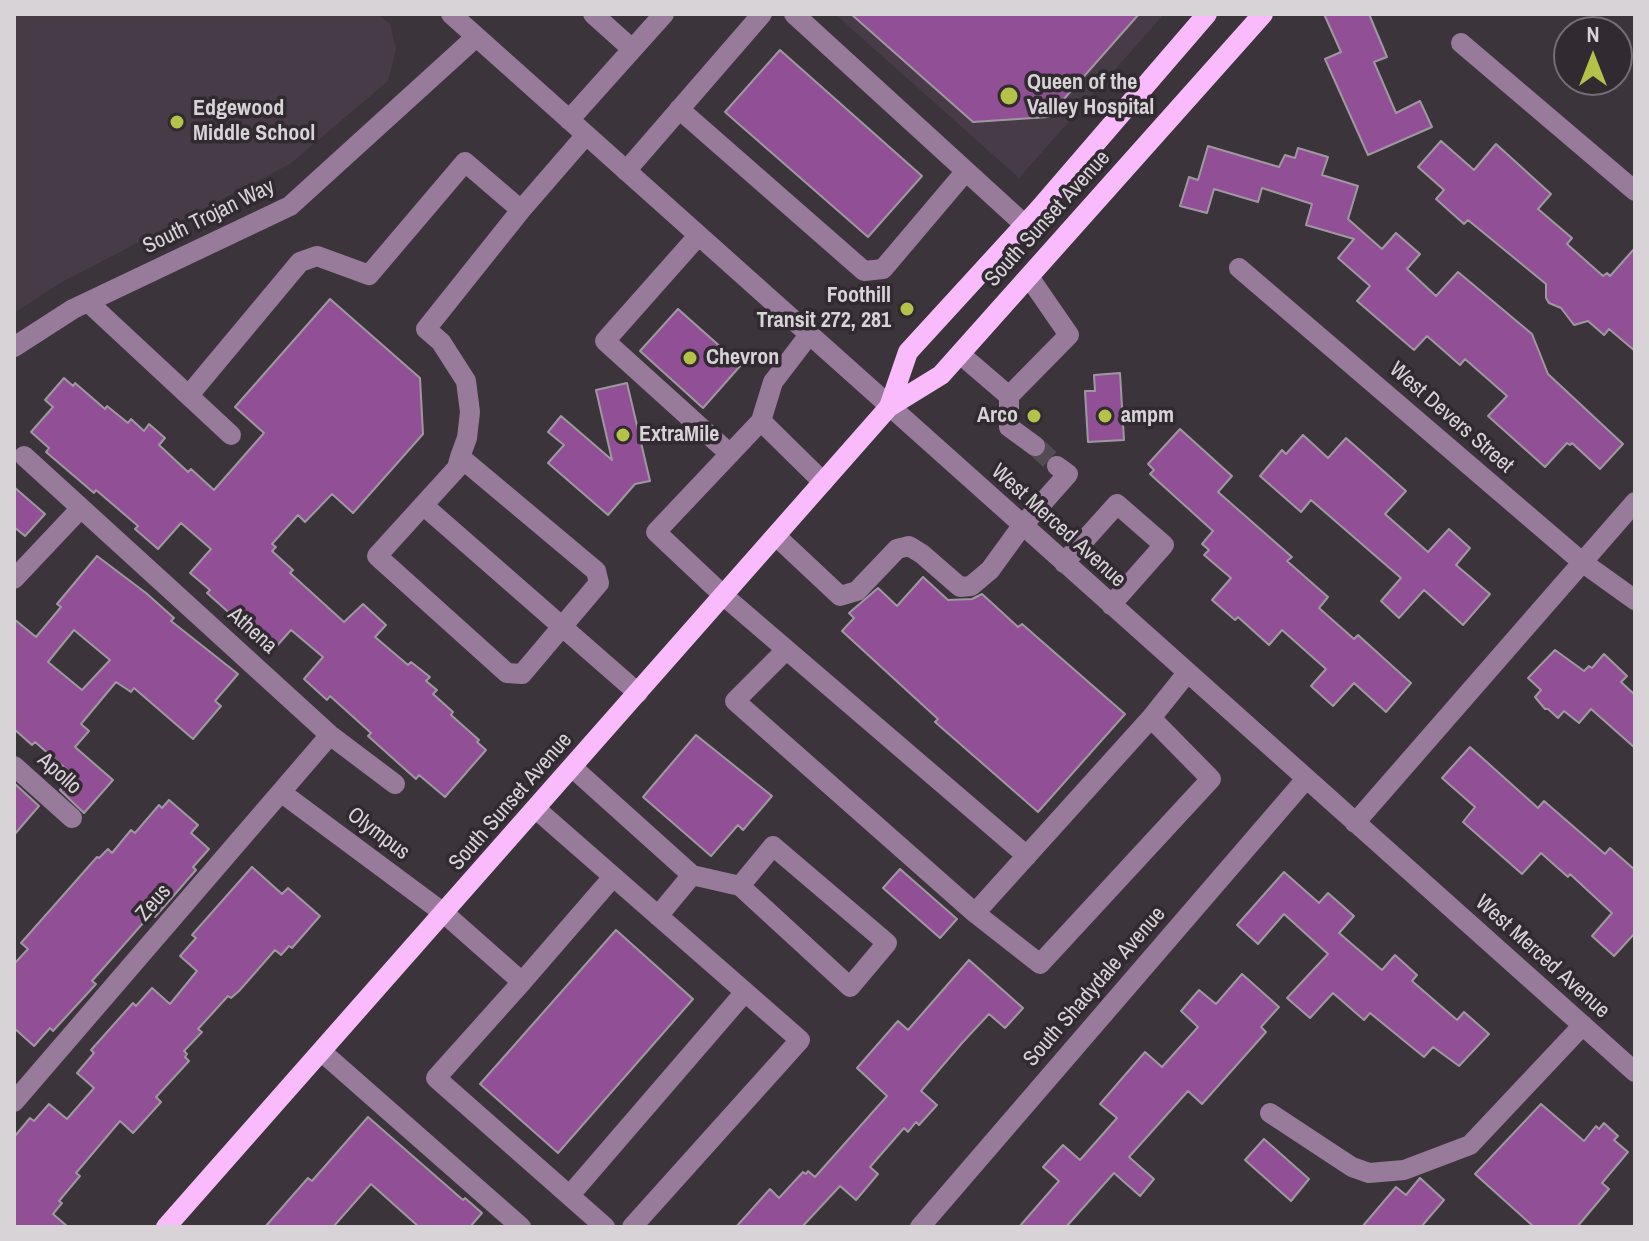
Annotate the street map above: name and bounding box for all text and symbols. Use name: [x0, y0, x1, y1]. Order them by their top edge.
north arrow: [1553, 16, 1633, 96]
text: N: [1586, 19, 1600, 49]
place label: Queen of the Valley Hospital: [1027, 70, 1154, 122]
marker: Queen of the Valley Hospital: [998, 85, 1020, 107]
place label: Edgewood Middle School: [193, 96, 315, 148]
marker: Edgewood Middle School: [168, 113, 186, 131]
street label: South Sunset Avenue: [980, 145, 1116, 293]
street label: South Trojan Way: [139, 174, 279, 260]
place label: Foothill Transit 272, 281: [757, 283, 891, 334]
marker: Foothill Transit 272, 281: [898, 300, 916, 318]
place label: Chevron: [706, 345, 779, 371]
marker: Chevron: [681, 349, 699, 367]
street label: West Devers Street: [1383, 357, 1519, 479]
place label: Arco: [977, 403, 1018, 429]
place label: ampm: [1121, 403, 1174, 429]
marker: Arco: [1025, 407, 1043, 425]
marker: ampm: [1096, 407, 1114, 425]
place label: ExtraMile: [639, 422, 719, 448]
marker: ExtraMile: [614, 426, 632, 444]
street label: West Merced Avenue: [985, 459, 1131, 593]
street label: Athena: [222, 602, 282, 660]
street label: South Sunset Avenue: [444, 728, 578, 876]
street label: Apollo: [32, 747, 86, 801]
street label: Olympus: [342, 802, 414, 866]
street label: Zeus: [131, 879, 177, 927]
street label: West Merced Avenue: [1469, 890, 1615, 1024]
street label: South Shadydale Avenue: [1018, 902, 1172, 1072]

